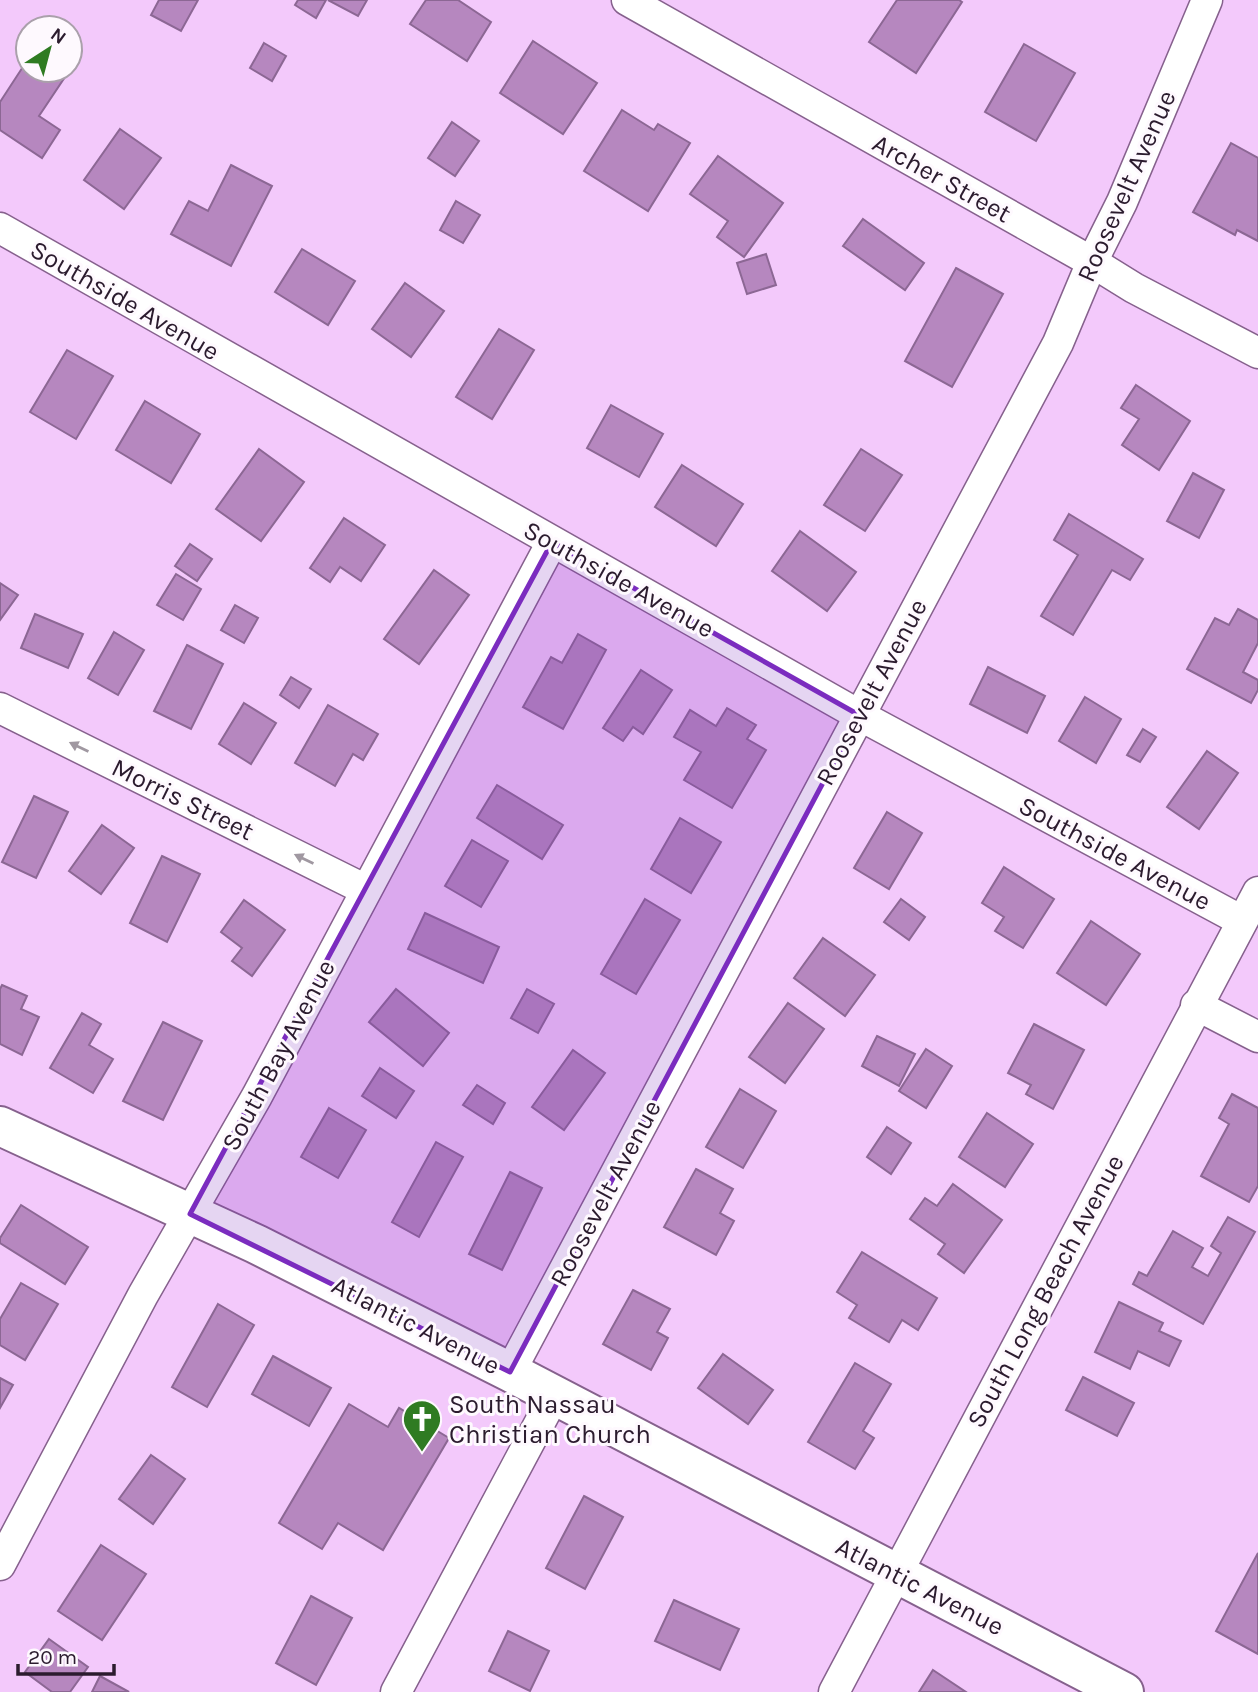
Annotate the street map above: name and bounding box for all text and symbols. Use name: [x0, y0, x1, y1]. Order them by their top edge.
north arrow: [14, 14, 84, 84]
text: N: [46, 23, 70, 49]
street label: Roosevelt Avenue: [1070, 86, 1183, 287]
street label: Archer Street: [867, 128, 1017, 229]
street label: Southside Avenue: [25, 234, 225, 367]
street label: Southside Avenue: [518, 514, 719, 645]
street label: Roosevelt Avenue: [809, 594, 934, 791]
one-way arrow: [69, 742, 89, 753]
street label: Morris Street: [107, 752, 259, 847]
street label: Southside Avenue: [1013, 790, 1216, 917]
one-way arrow: [294, 854, 314, 866]
street label: South Bay Avenue: [215, 955, 342, 1156]
street label: Roosevelt Avenue: [543, 1095, 668, 1292]
street label: South Long Beach Avenue: [960, 1149, 1131, 1433]
street label: Atlantic Avenue: [326, 1270, 505, 1381]
place label: South Nassau Christian Church: [449, 1389, 651, 1450]
church icon: South Nassau Christian Church: [401, 1398, 443, 1453]
street label: Atlantic Avenue: [830, 1531, 1009, 1642]
scale bar: [18, 1632, 114, 1676]
text: 20 m: [28, 1645, 77, 1669]

